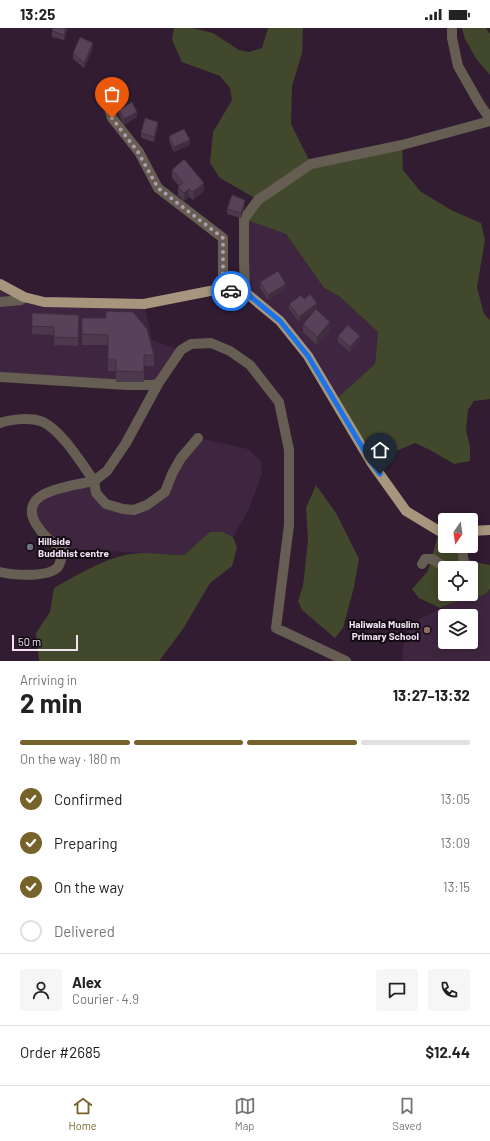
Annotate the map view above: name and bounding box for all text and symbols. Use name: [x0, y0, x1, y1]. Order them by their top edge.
text: 13:25: [20, 5, 55, 23]
pin: [95, 77, 129, 118]
icon: bag: [101, 83, 123, 105]
courier: [211, 271, 251, 311]
icon: car: [220, 280, 242, 302]
pin: [363, 433, 397, 474]
icon: home: [369, 439, 391, 461]
north arrow: [438, 513, 478, 553]
map controls: [438, 513, 478, 649]
place label: Hillside Buddhist centre: [38, 535, 109, 559]
marker: Hillside Buddhist centre: [25, 542, 35, 552]
button: locate: [438, 561, 478, 601]
button: layers: [438, 609, 478, 649]
place label: Haliwala Muslim Primary School: [349, 618, 419, 642]
marker: Haliwala Muslim Primary School: [422, 625, 432, 635]
scale bar: [12, 633, 78, 652]
text: 50 m: [18, 635, 41, 648]
text: Arriving in: [20, 672, 77, 688]
text: 13:27–13:32: [393, 686, 470, 704]
text: 2 min: [20, 687, 82, 718]
text: On the way · 180 m: [20, 751, 121, 767]
icon: check: [20, 788, 42, 810]
text: Confirmed: [54, 790, 122, 808]
text: 13:05: [440, 791, 470, 807]
icon: check: [20, 832, 42, 854]
text: Preparing: [54, 834, 118, 852]
text: 13:09: [440, 835, 470, 851]
icon: check: [20, 876, 42, 898]
text: On the way: [54, 878, 124, 896]
text: 13:15: [443, 879, 470, 895]
text: Delivered: [54, 922, 115, 940]
button: person: [20, 969, 62, 1011]
button: chat: [376, 969, 418, 1011]
button: phone: [428, 969, 470, 1011]
text: Alex: [72, 973, 102, 991]
text: Courier · 4.9: [72, 991, 139, 1007]
text: Order #2685: [20, 1043, 101, 1061]
text: $12.44: [426, 1043, 470, 1061]
tab: Home: [69, 1095, 97, 1132]
tab: Map: [234, 1095, 256, 1132]
tab: Saved: [393, 1095, 421, 1132]

